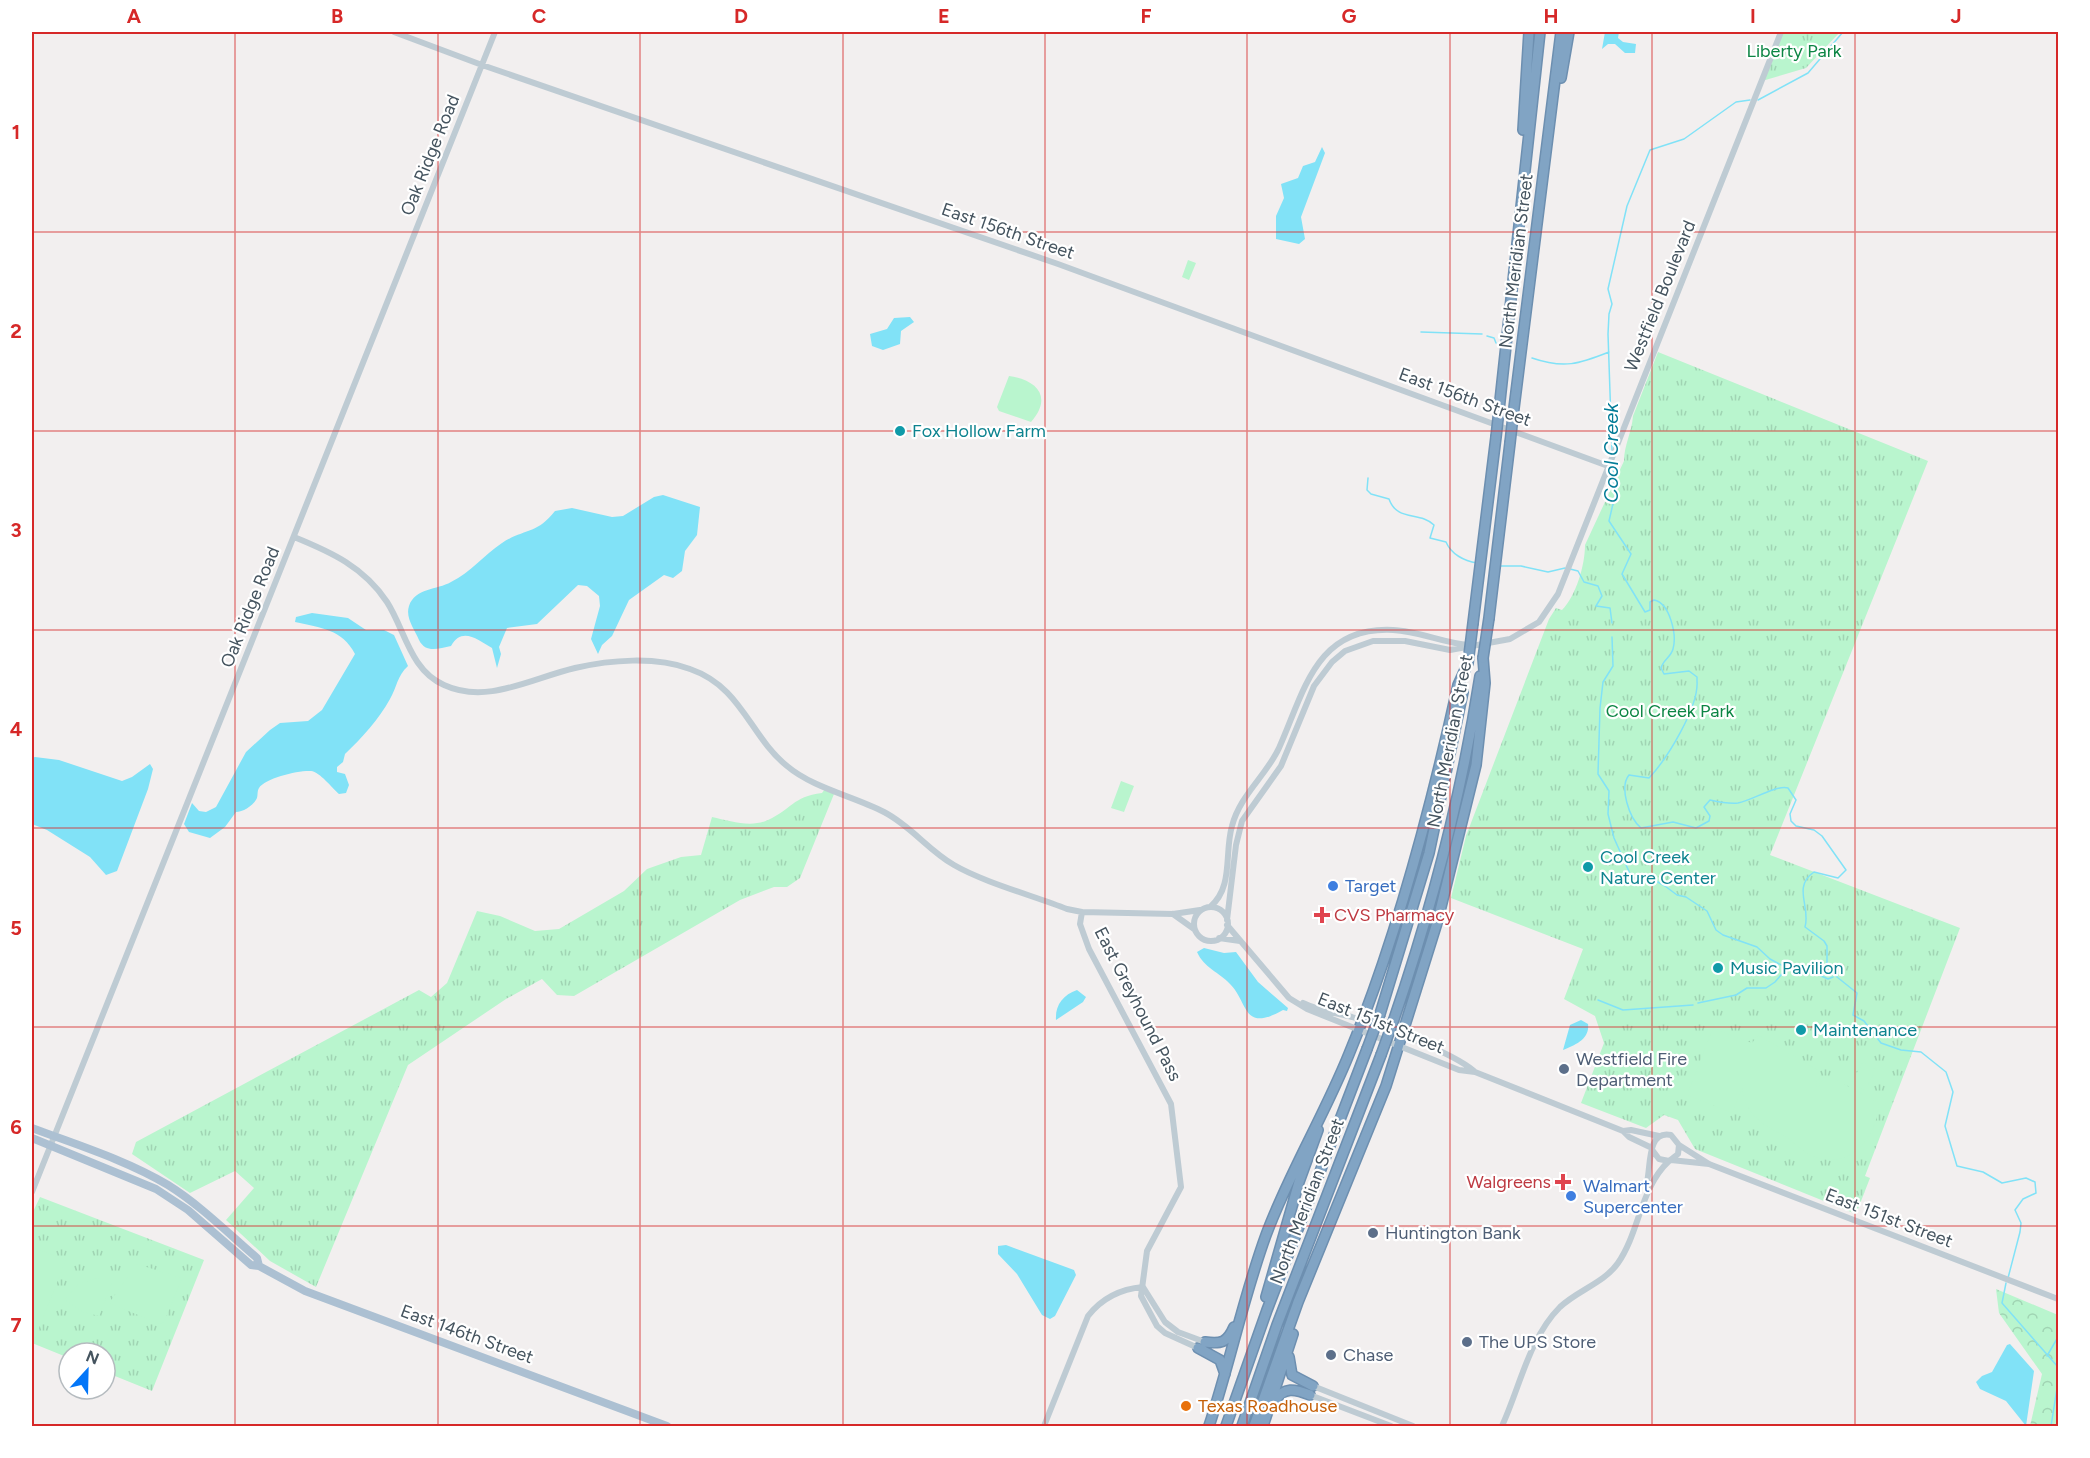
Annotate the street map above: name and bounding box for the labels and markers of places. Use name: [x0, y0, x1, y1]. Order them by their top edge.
place label: Fox Hollow Farm: [912, 420, 1046, 442]
marker: Fox Hollow Farm: [893, 424, 907, 438]
place label: Cool Creek Nature Center: [1600, 846, 1716, 889]
marker: Cool Creek Nature Center: [1581, 860, 1595, 874]
place label: Target: [1345, 875, 1396, 897]
marker: Target: [1326, 879, 1340, 893]
place label: CVS Pharmacy: [1334, 904, 1455, 926]
marker: CVS Pharmacy: [1315, 908, 1329, 922]
place label: Music Pavilion: [1730, 957, 1843, 979]
marker: Music Pavilion: [1711, 961, 1725, 975]
place label: Maintenance: [1813, 1019, 1917, 1041]
marker: Maintenance: [1794, 1023, 1808, 1037]
place label: Westfield Fire Department: [1576, 1048, 1687, 1091]
marker: Westfield Fire Department: [1557, 1062, 1571, 1076]
place label: Walgreens: [1467, 1171, 1551, 1193]
marker: Walgreens: [1556, 1175, 1570, 1189]
place label: Walmart Supercenter: [1583, 1175, 1683, 1218]
marker: Walmart Supercenter: [1564, 1189, 1578, 1203]
place label: Huntington Bank: [1385, 1222, 1521, 1244]
marker: Huntington Bank: [1366, 1226, 1380, 1240]
place label: The UPS Store: [1479, 1331, 1596, 1353]
marker: The UPS Store: [1460, 1335, 1474, 1349]
place label: Chase: [1343, 1344, 1394, 1366]
marker: Chase: [1324, 1348, 1338, 1362]
place label: Texas Roadhouse: [1198, 1395, 1337, 1417]
marker: Texas Roadhouse: [1179, 1399, 1193, 1413]

